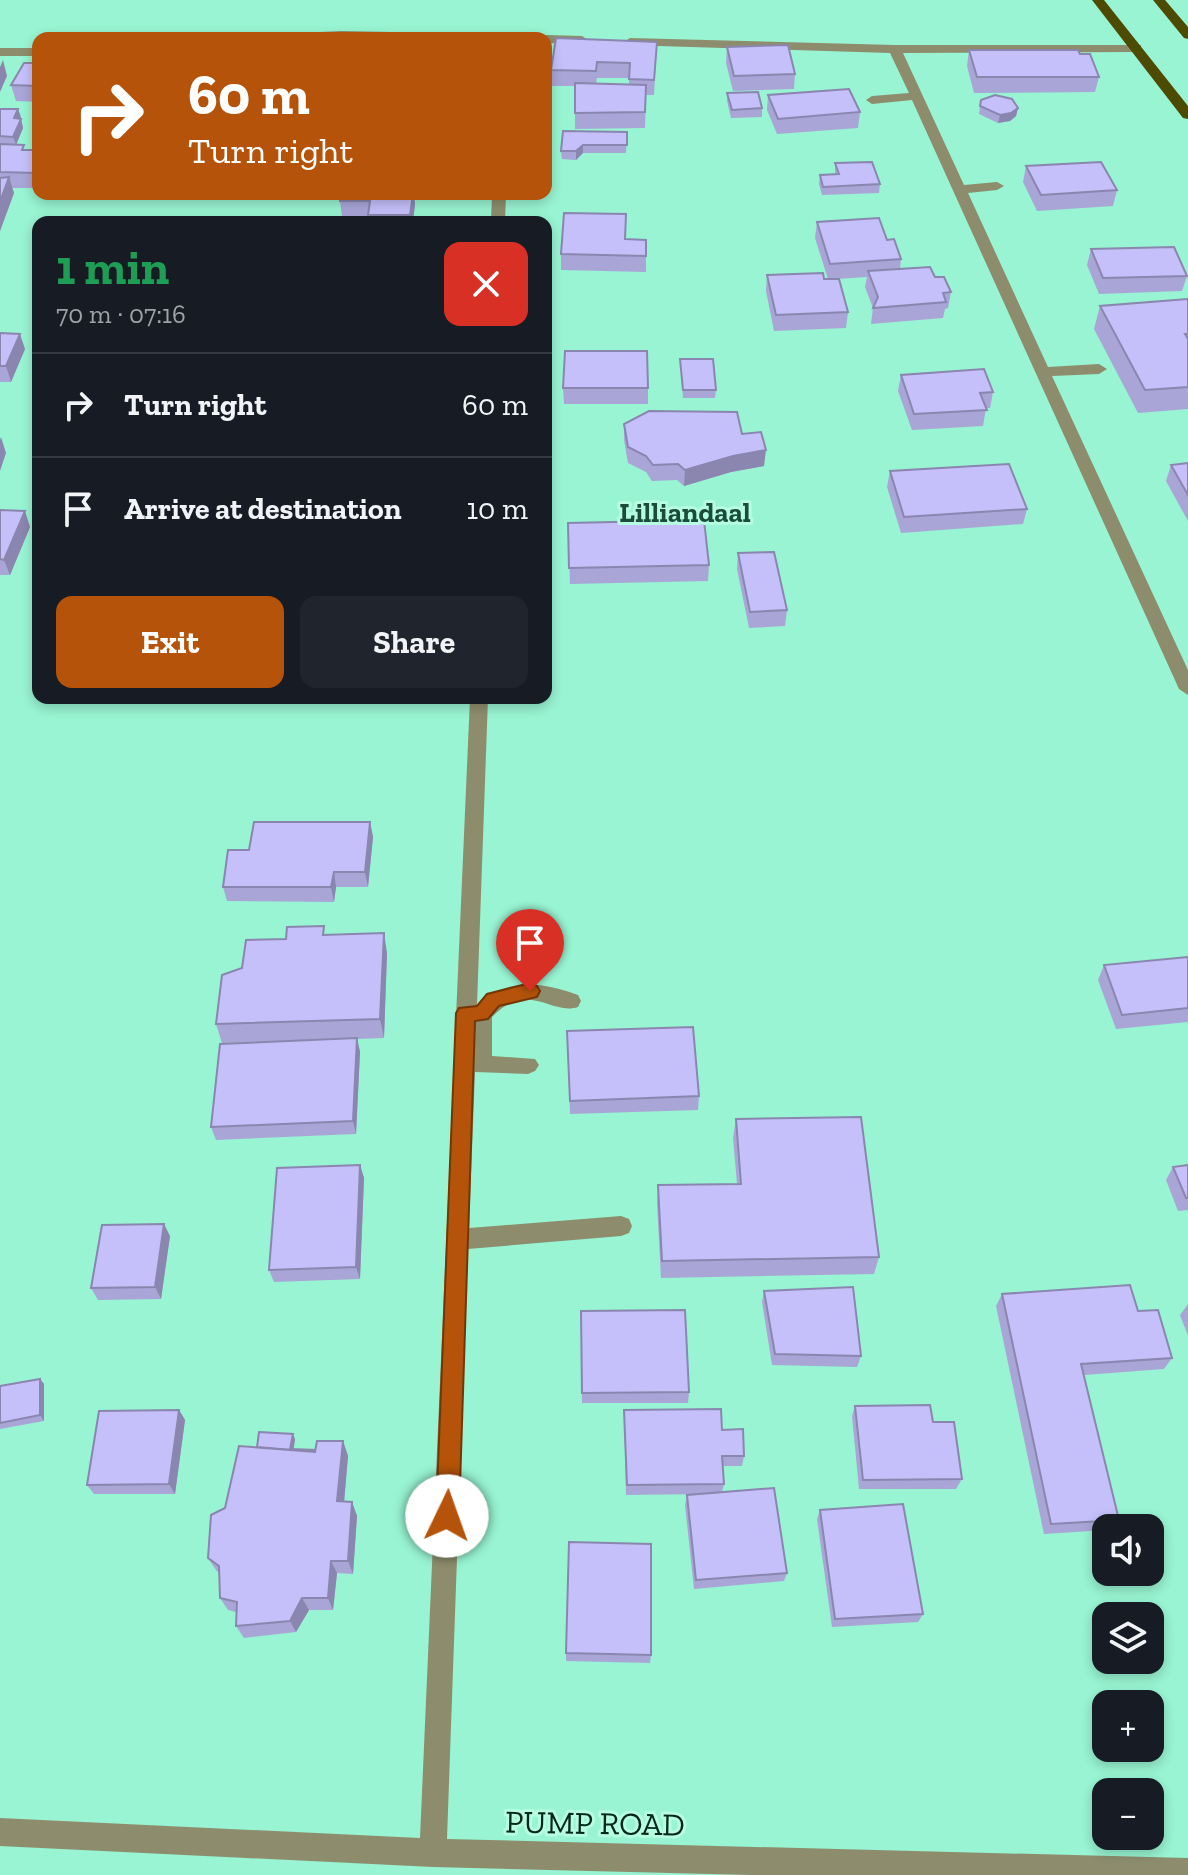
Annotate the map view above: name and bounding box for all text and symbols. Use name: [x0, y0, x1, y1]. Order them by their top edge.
text: 60 m: [188, 61, 310, 128]
icon: right: [56, 64, 160, 168]
text: Turn right: [188, 129, 353, 172]
text: 1 min: [56, 239, 169, 296]
button: close: [444, 242, 528, 326]
text: 70 m · 07:16: [56, 298, 186, 330]
icon: right: [56, 383, 100, 427]
text: Turn right: [124, 387, 266, 423]
text: 60 m: [462, 387, 528, 423]
icon: arrive: [56, 487, 100, 531]
text: Arrive at destination: [124, 491, 401, 527]
text: 10 m: [466, 491, 528, 527]
district label: Lilliandaal: [619, 496, 751, 529]
button: Exit: [56, 596, 284, 688]
button: Share: [300, 596, 528, 688]
pin: [496, 909, 564, 991]
icon: arrive: [508, 921, 552, 965]
position arrow: [405, 1474, 489, 1558]
map controls: [1092, 1514, 1164, 1850]
button: sound: [1092, 1514, 1164, 1586]
button: layers: [1092, 1602, 1164, 1674]
button: +: [1092, 1690, 1164, 1762]
button: −: [1092, 1778, 1164, 1850]
street label: PUMP ROAD: [505, 1802, 685, 1844]

